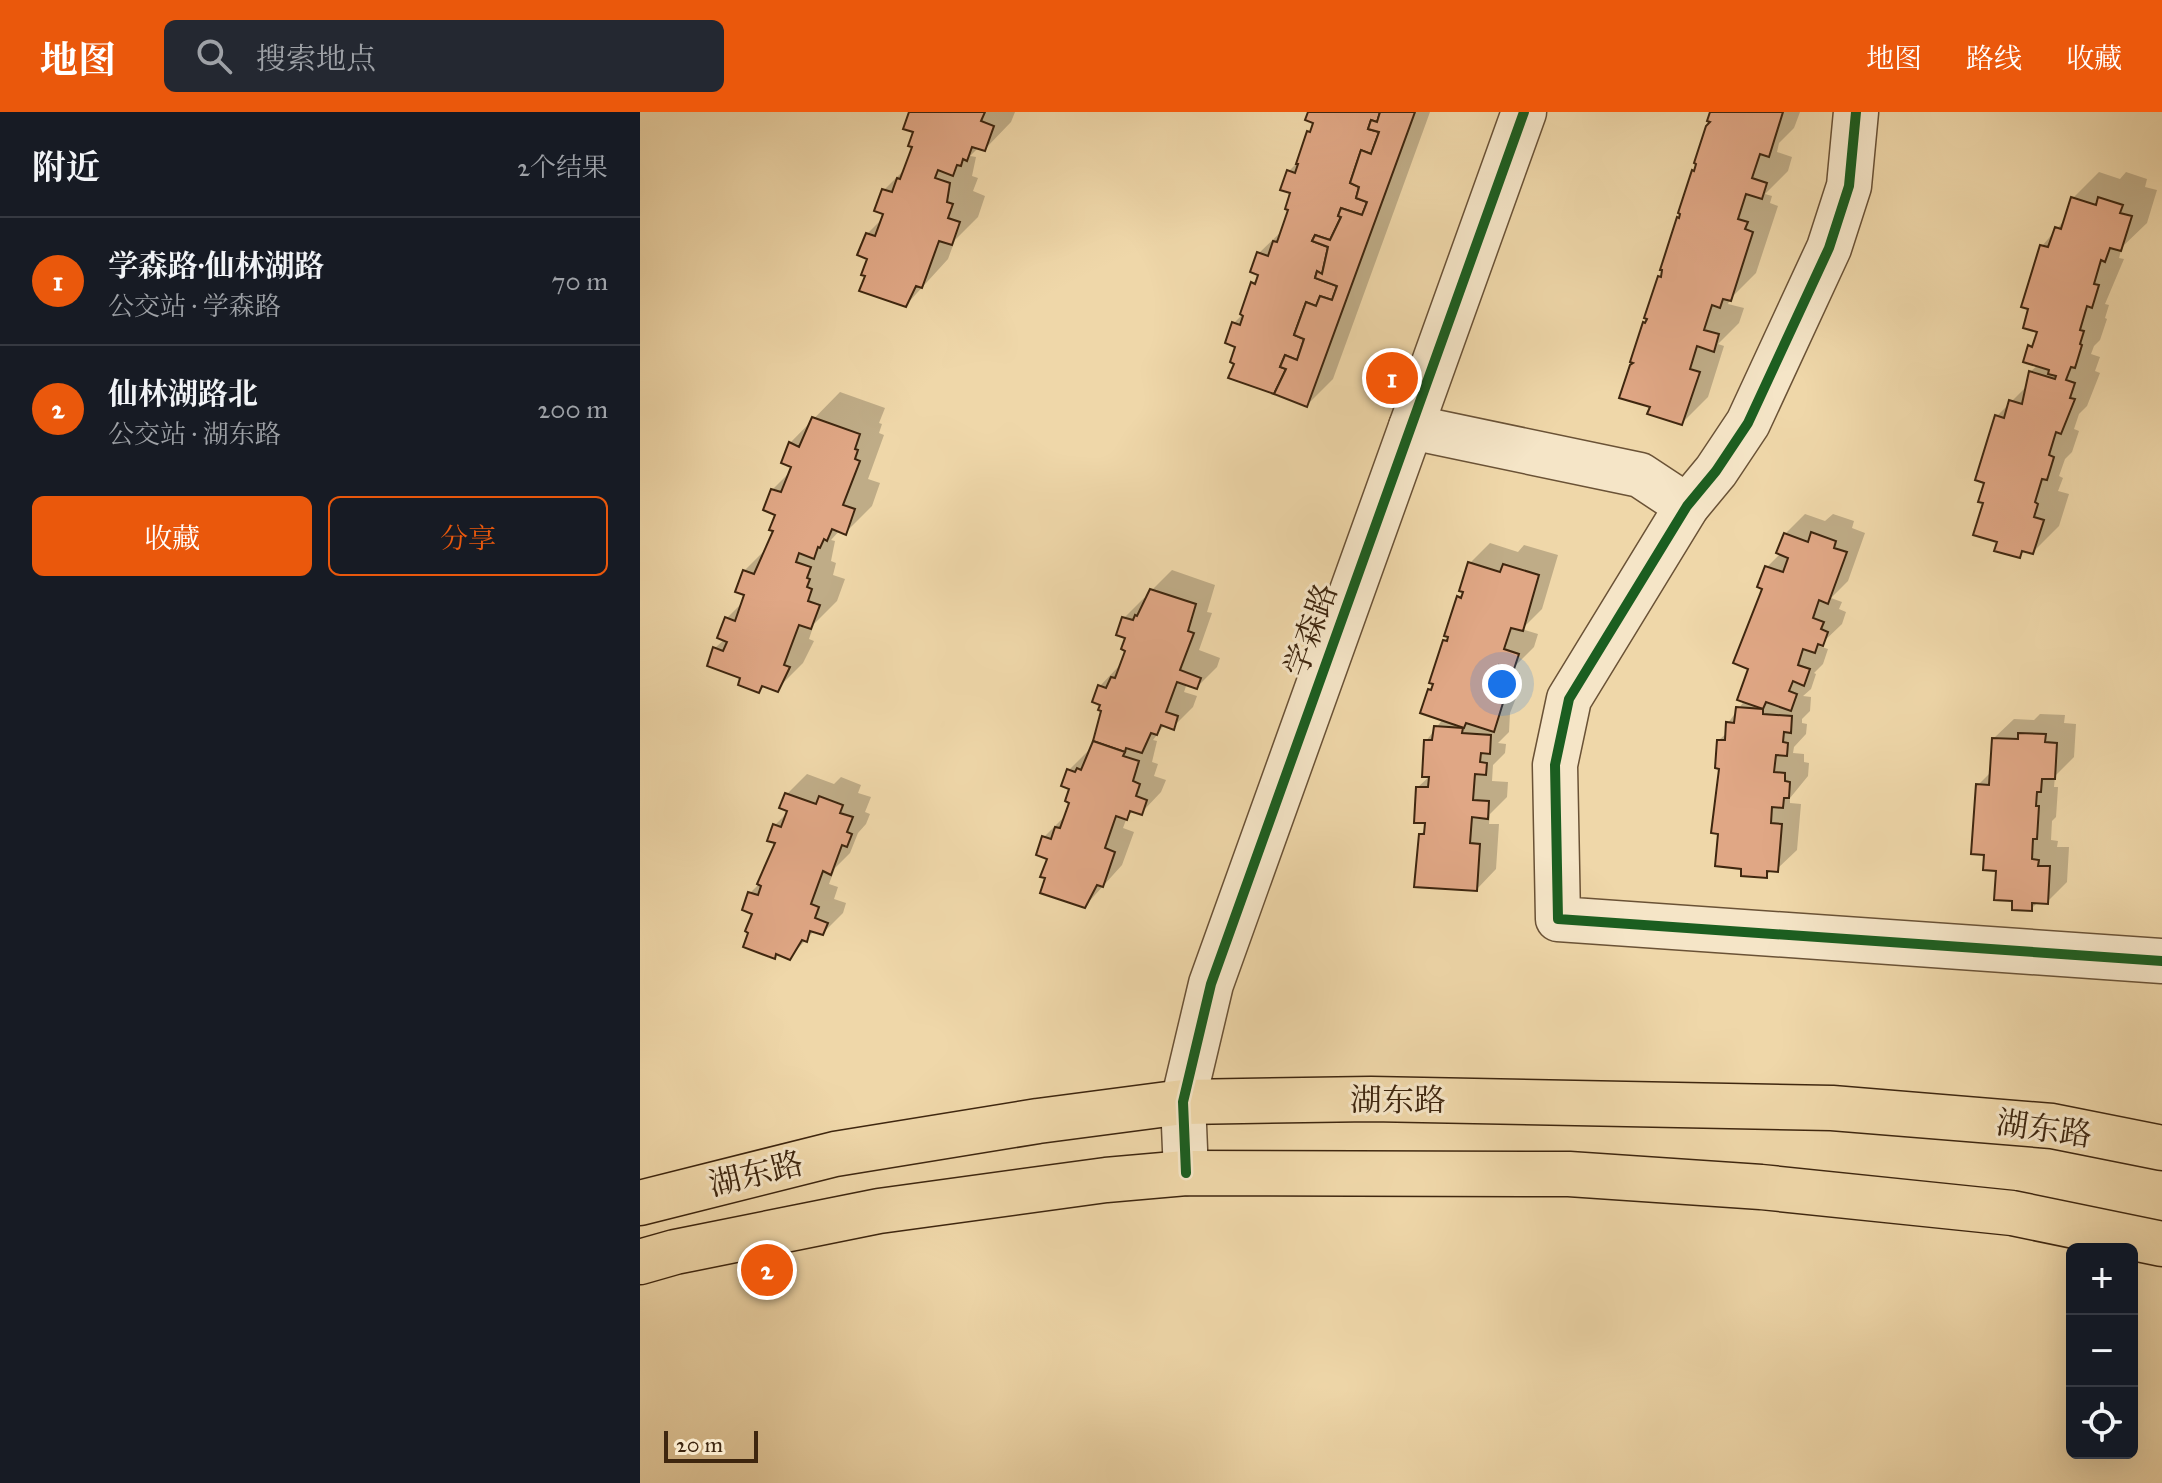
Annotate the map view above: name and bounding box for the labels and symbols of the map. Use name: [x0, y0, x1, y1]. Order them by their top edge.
pin: 1: [1366, 348, 1418, 408]
street label: 学森路: [1276, 578, 1346, 682]
your location: [1482, 664, 1522, 704]
street label: 湖东路: [1350, 1081, 1446, 1120]
street label: 湖东路: [1994, 1103, 2094, 1155]
street label: 湖东路: [705, 1143, 807, 1205]
pin: 2: [741, 1240, 793, 1300]
scale bar: [664, 1427, 758, 1463]

